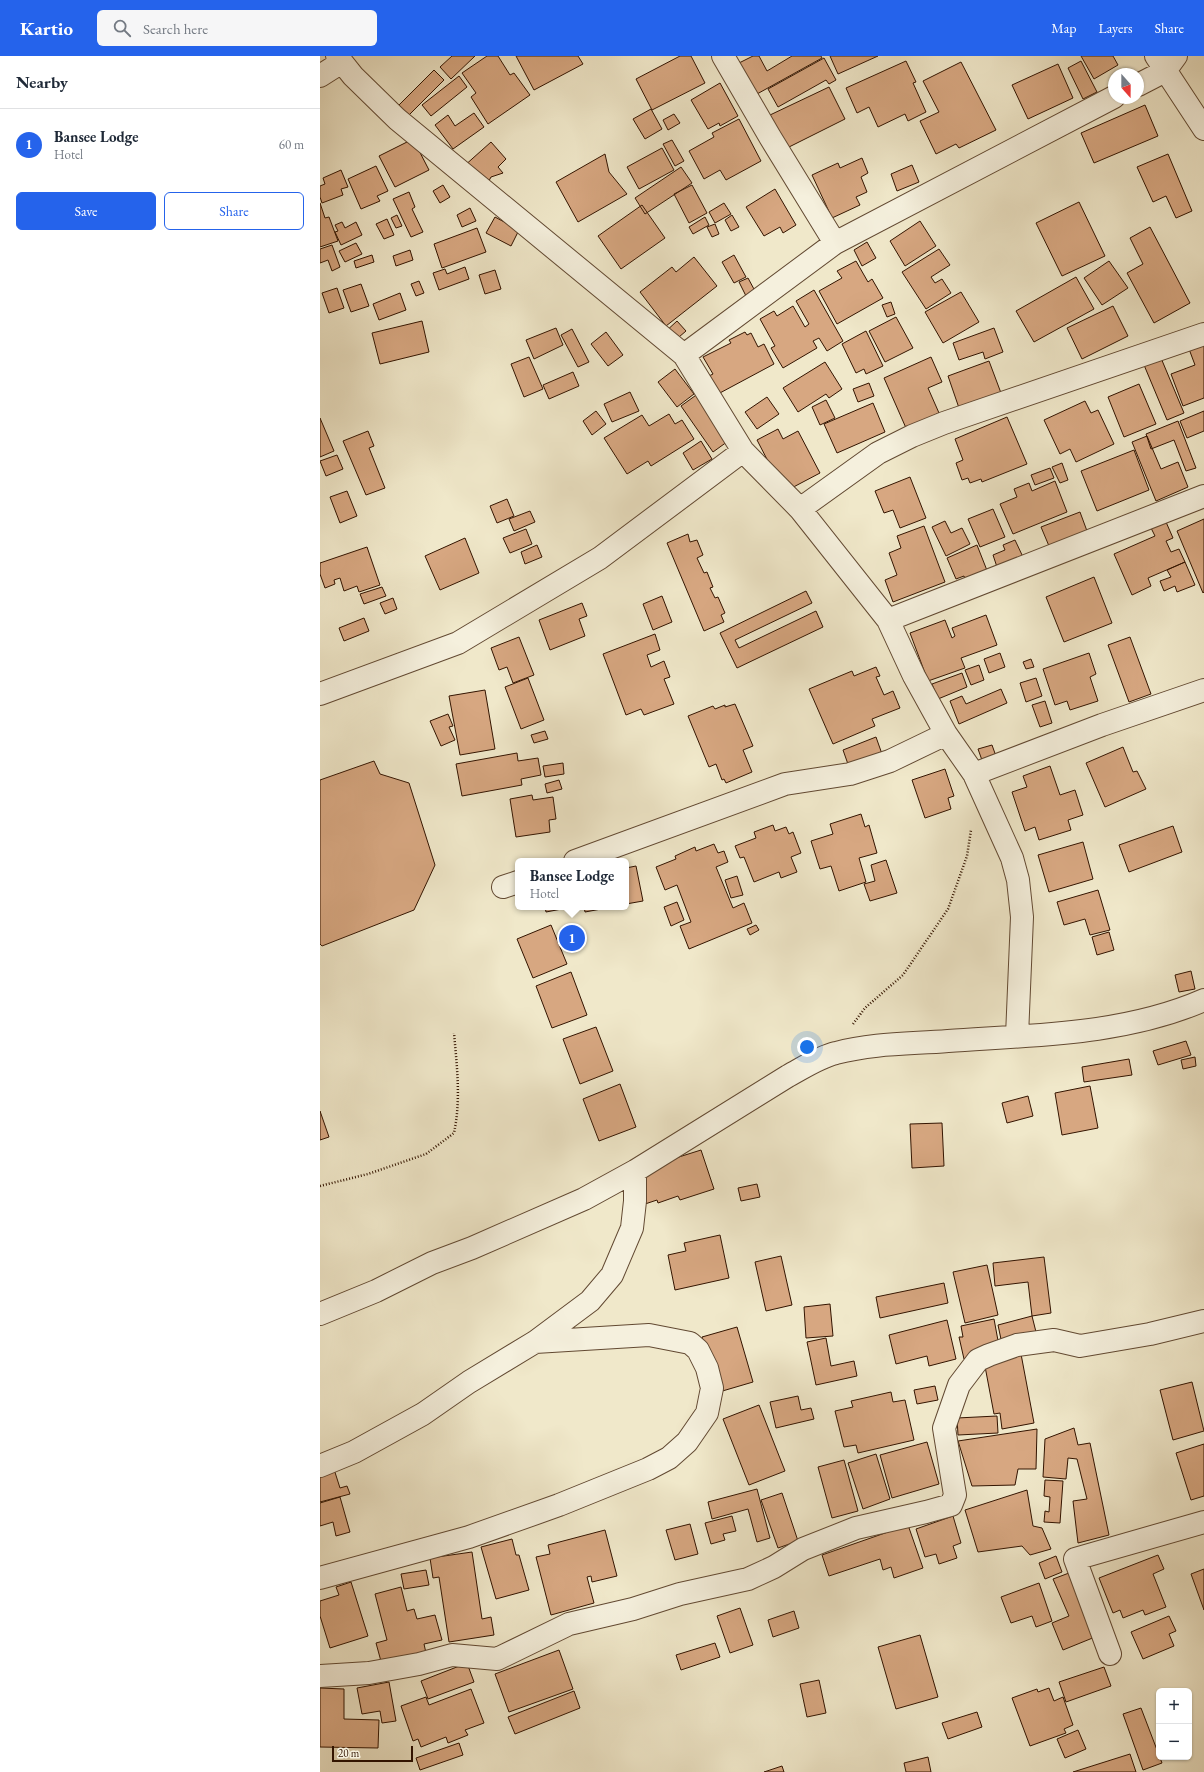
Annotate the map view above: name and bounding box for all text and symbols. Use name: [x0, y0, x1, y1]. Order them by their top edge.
search box: [97, 10, 377, 46]
text: Kartio: [20, 16, 73, 41]
icon: search: [111, 17, 133, 39]
text: Search here: [143, 19, 208, 38]
text: Map: [1051, 19, 1076, 37]
text: Layers: [1098, 19, 1133, 37]
text: Share: [1155, 19, 1184, 37]
north arrow: [1108, 68, 1144, 104]
text: Nearby: [16, 71, 68, 93]
text: Bansee Lodge: [54, 127, 138, 146]
text: 1: [26, 136, 32, 153]
text: 60 m: [279, 136, 304, 153]
text: Hotel: [54, 146, 83, 163]
button: Save: [16, 192, 156, 230]
button: Share: [164, 192, 304, 230]
popup: [515, 858, 629, 910]
text: Bansee Lodge: [530, 866, 614, 885]
text: Hotel: [530, 885, 559, 902]
pin: 1: [559, 923, 585, 953]
your location: [797, 1037, 817, 1057]
map controls: [1156, 1688, 1192, 1760]
button: +: [1156, 1688, 1192, 1724]
button: −: [1156, 1724, 1192, 1760]
scale bar: [332, 1744, 413, 1763]
text: 20 m: [338, 1746, 359, 1760]

